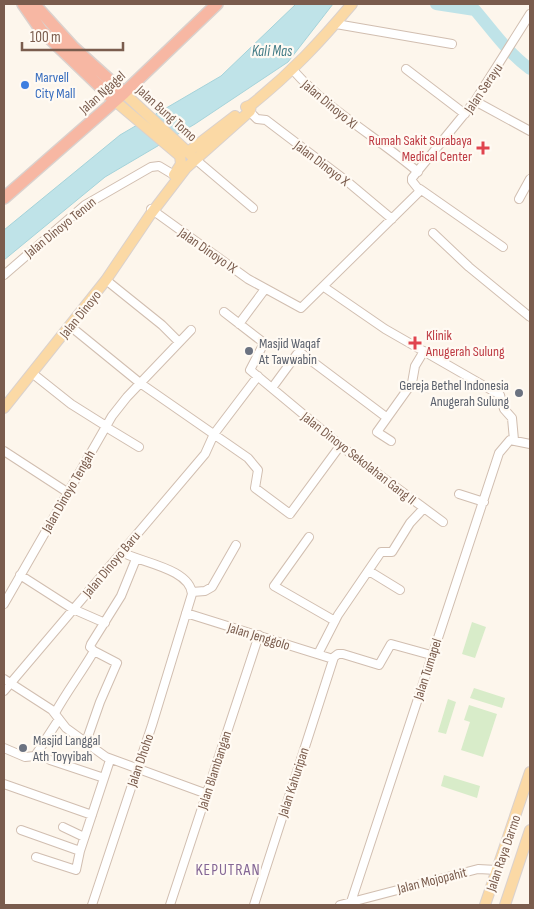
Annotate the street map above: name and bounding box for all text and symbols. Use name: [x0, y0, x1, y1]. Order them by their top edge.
scale bar: [22, 20, 124, 52]
text: 100 m: [30, 28, 61, 47]
water label: Kali Mas: [252, 42, 293, 61]
street label: Jalan Serayu: [460, 60, 506, 117]
street label: Jalan Ngagel: [75, 67, 129, 118]
place label: Marvell City Mall: [35, 69, 75, 102]
street label: Jalan Dinoyo XI: [298, 75, 361, 133]
marker: Marvell City Mall: [19, 79, 31, 91]
street label: Jalan Bung Tomo: [132, 81, 201, 145]
place label: Rumah Sakit Surabaya Medical Center: [369, 132, 472, 165]
street label: Jalan Dinoyo X: [290, 136, 353, 190]
marker: Rumah Sakit Surabaya Medical Center: [476, 141, 490, 155]
street label: Jalan Dinoyo Tenun: [20, 193, 100, 262]
street label: Jalan Dinoyo IX: [174, 223, 240, 277]
street label: Jalan Dinoyo: [55, 287, 105, 342]
place label: Klinik Anugerah Sulung: [425, 327, 505, 360]
place label: Masjid Waqaf At Tawwabin: [258, 335, 321, 368]
marker: Klinik Anugerah Sulung: [408, 336, 422, 350]
marker: Masjid Waqaf At Tawwabin: [243, 345, 255, 357]
place label: Gereja Bethel Indonesia Anugerah Sulung: [399, 377, 509, 410]
marker: Gereja Bethel Indonesia Anugerah Sulung: [513, 387, 525, 399]
street label: Jalan Dinoyo Sekolahan Gang II: [297, 408, 419, 508]
street label: Jalan Dinoyo Tengah: [38, 447, 99, 536]
street label: Jalan Dinoyo Baru: [78, 528, 144, 601]
street label: Jalan Jenggolo: [225, 619, 292, 654]
street label: Jalan Tumapel: [409, 636, 445, 703]
street label: Jalan Blambangan: [193, 729, 235, 813]
street label: Jalan Dhoho: [123, 731, 158, 790]
place label: Masjid Langgal Ath Toyyibah: [32, 732, 100, 765]
marker: Masjid Langgal Ath Toyyibah: [17, 742, 29, 754]
street label: Jalan Kahuripan: [274, 745, 313, 820]
street label: Jalan Raya Darmo: [482, 812, 525, 895]
district label: KEPUTRAN: [195, 861, 261, 880]
street label: Jalan Mojopahit: [395, 864, 469, 898]

